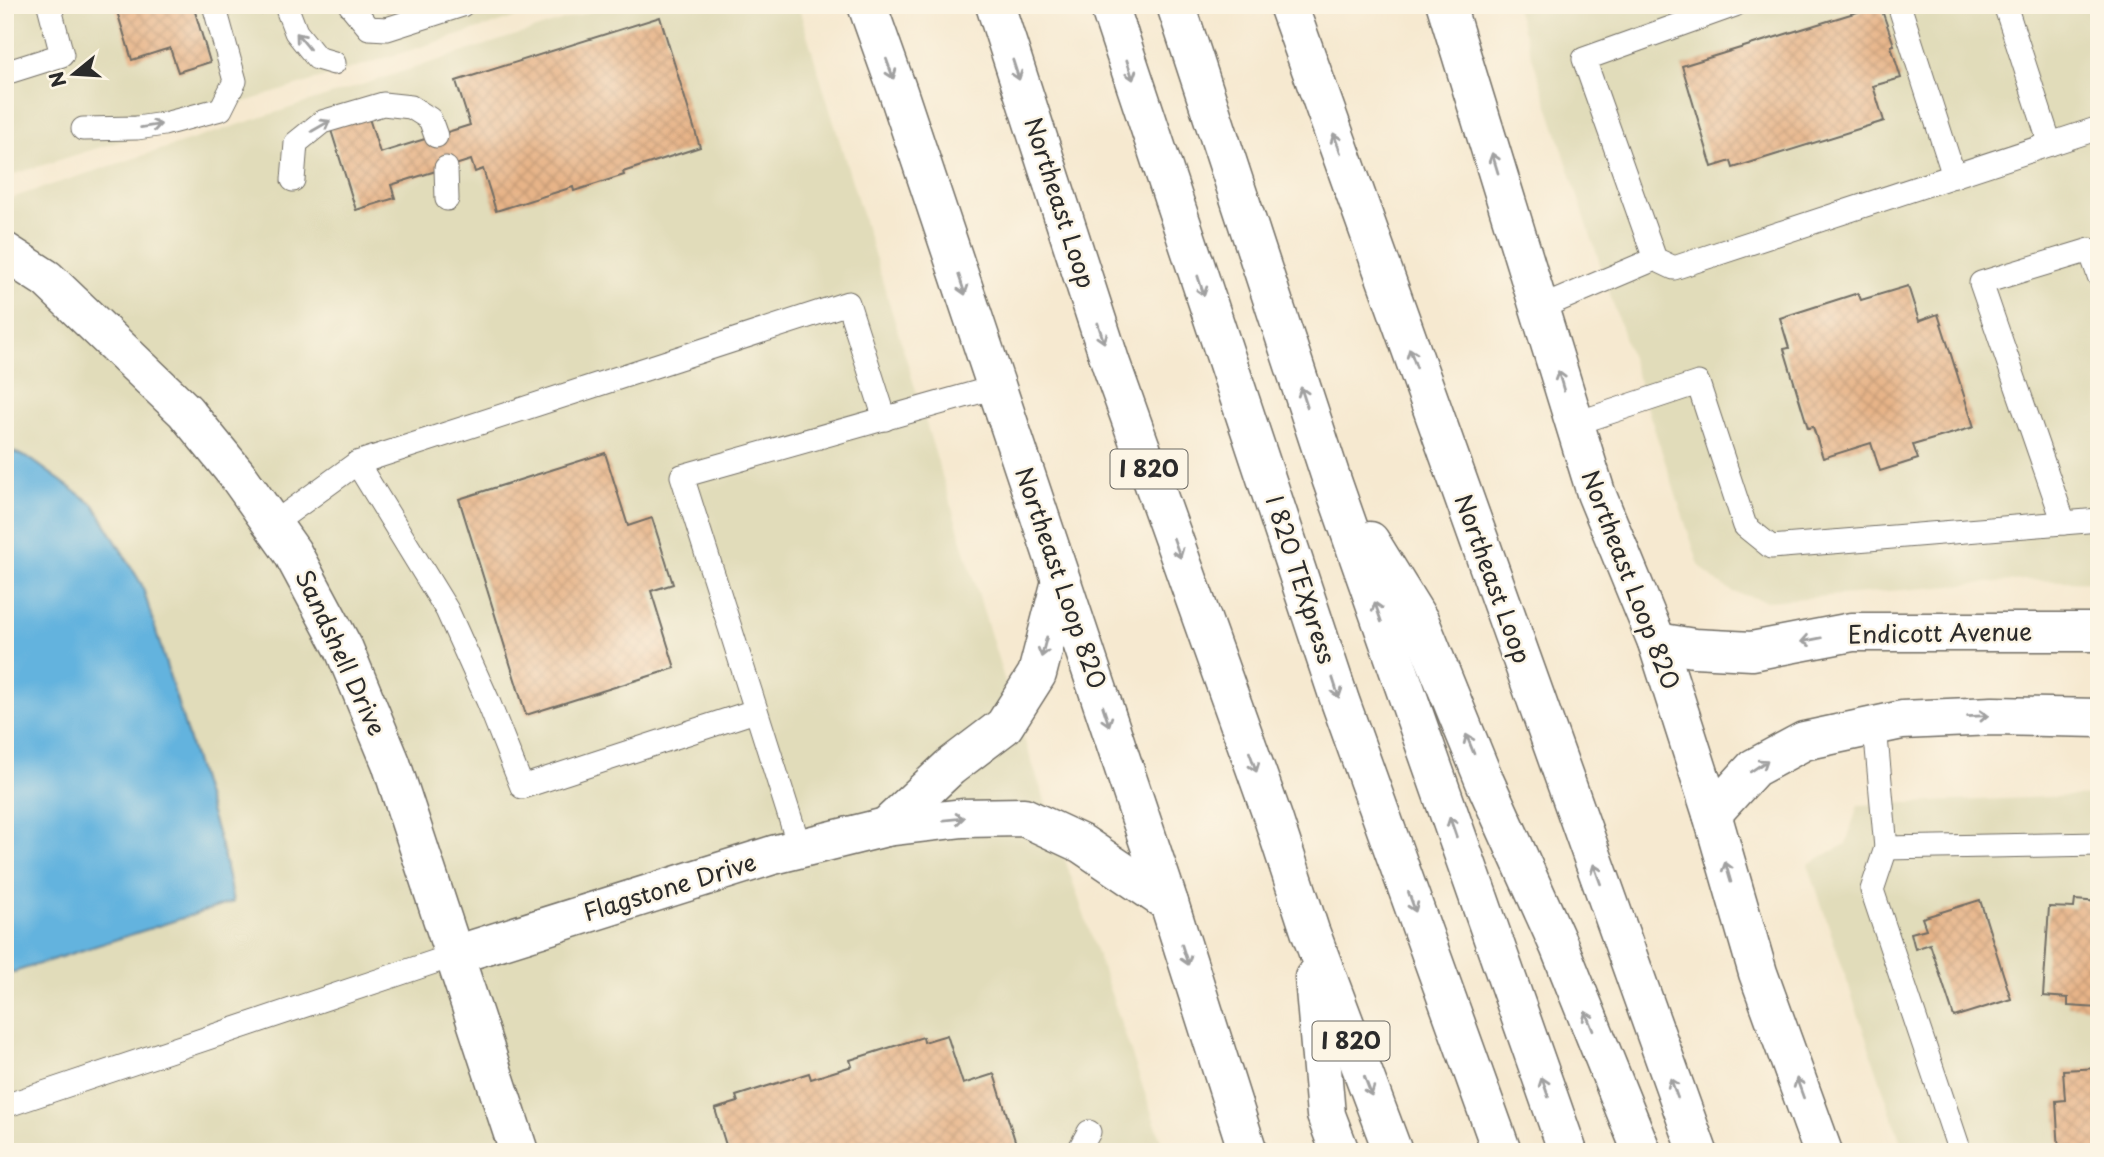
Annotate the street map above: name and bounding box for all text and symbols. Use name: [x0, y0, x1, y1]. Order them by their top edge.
one-way arrow: [296, 32, 311, 50]
north arrow: [38, 38, 108, 108]
one-way arrow: [885, 58, 897, 80]
one-way arrow: [1011, 59, 1023, 81]
one-way arrow: [1124, 59, 1137, 81]
text: N: [41, 68, 73, 91]
street label: Northeast Loop: [1016, 112, 1105, 292]
one-way arrow: [139, 119, 162, 132]
one-way arrow: [310, 119, 330, 133]
one-way arrow: [1330, 133, 1342, 155]
one-way arrow: [1487, 153, 1500, 175]
one-way arrow: [957, 274, 969, 296]
one-way arrow: [1196, 275, 1208, 297]
one-way arrow: [1096, 322, 1108, 344]
one-way arrow: [1406, 347, 1418, 369]
one-way arrow: [1554, 370, 1567, 392]
one-way arrow: [1297, 386, 1309, 408]
road number: I 820: [1110, 449, 1188, 489]
street label: Northeast Loop 820: [1007, 462, 1117, 693]
street label: Northeast Loop 820: [1573, 465, 1690, 694]
street label: Northeast Loop: [1447, 489, 1541, 668]
street label: I 820 TEXpress: [1258, 490, 1346, 668]
one-way arrow: [1172, 536, 1184, 558]
street label: Sandshell Drive: [288, 563, 396, 741]
one-way arrow: [1371, 601, 1384, 623]
street label: Endicott Avenue: [1847, 612, 2032, 652]
one-way arrow: [1800, 634, 1823, 647]
one-way arrow: [1037, 635, 1050, 658]
one-way arrow: [1330, 676, 1343, 698]
one-way arrow: [1101, 704, 1113, 726]
one-way arrow: [1966, 710, 1989, 723]
one-way arrow: [1462, 734, 1475, 756]
one-way arrow: [1247, 751, 1260, 773]
one-way arrow: [1749, 759, 1768, 773]
one-way arrow: [942, 813, 965, 826]
one-way arrow: [1446, 816, 1458, 838]
street label: Flagstone Drive: [578, 843, 760, 930]
one-way arrow: [1721, 861, 1734, 883]
one-way arrow: [1590, 863, 1602, 885]
one-way arrow: [1407, 890, 1419, 912]
one-way arrow: [1179, 944, 1192, 966]
one-way arrow: [1582, 1010, 1595, 1032]
road number: I 820: [1312, 1022, 1390, 1060]
one-way arrow: [1363, 1075, 1376, 1097]
one-way arrow: [1538, 1077, 1550, 1099]
one-way arrow: [1667, 1077, 1679, 1099]
one-way arrow: [1792, 1077, 1805, 1099]

